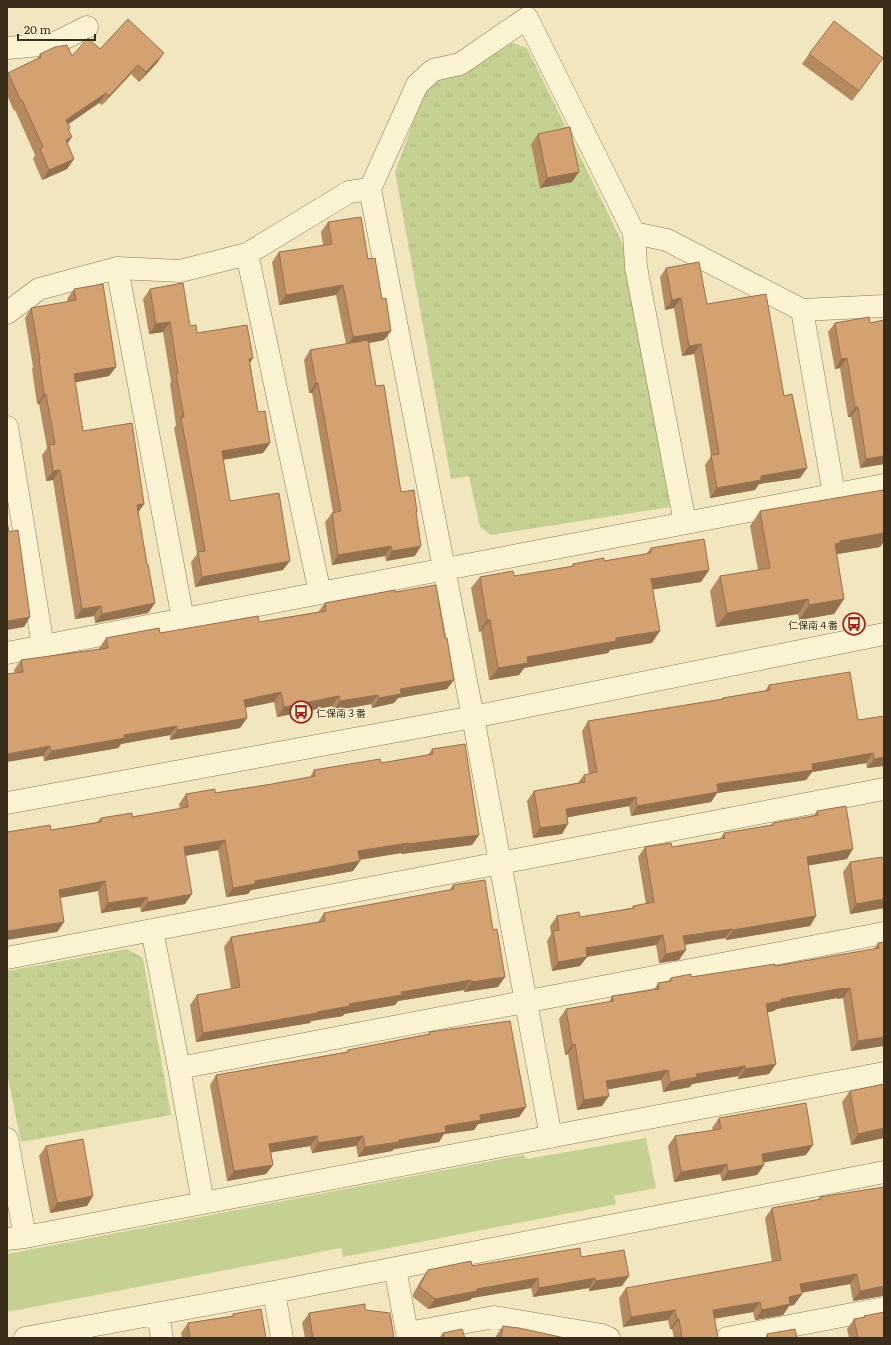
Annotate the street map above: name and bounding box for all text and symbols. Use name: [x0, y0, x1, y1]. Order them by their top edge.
scale bar: [18, 16, 95, 42]
text: 20 m: [24, 20, 51, 38]
bus stop icon: 仁保南４番: [841, 611, 867, 637]
place label: 仁保南４番: [788, 617, 838, 632]
bus stop icon: 仁保南３番: [288, 699, 314, 725]
place label: 仁保南３番: [316, 705, 366, 720]

